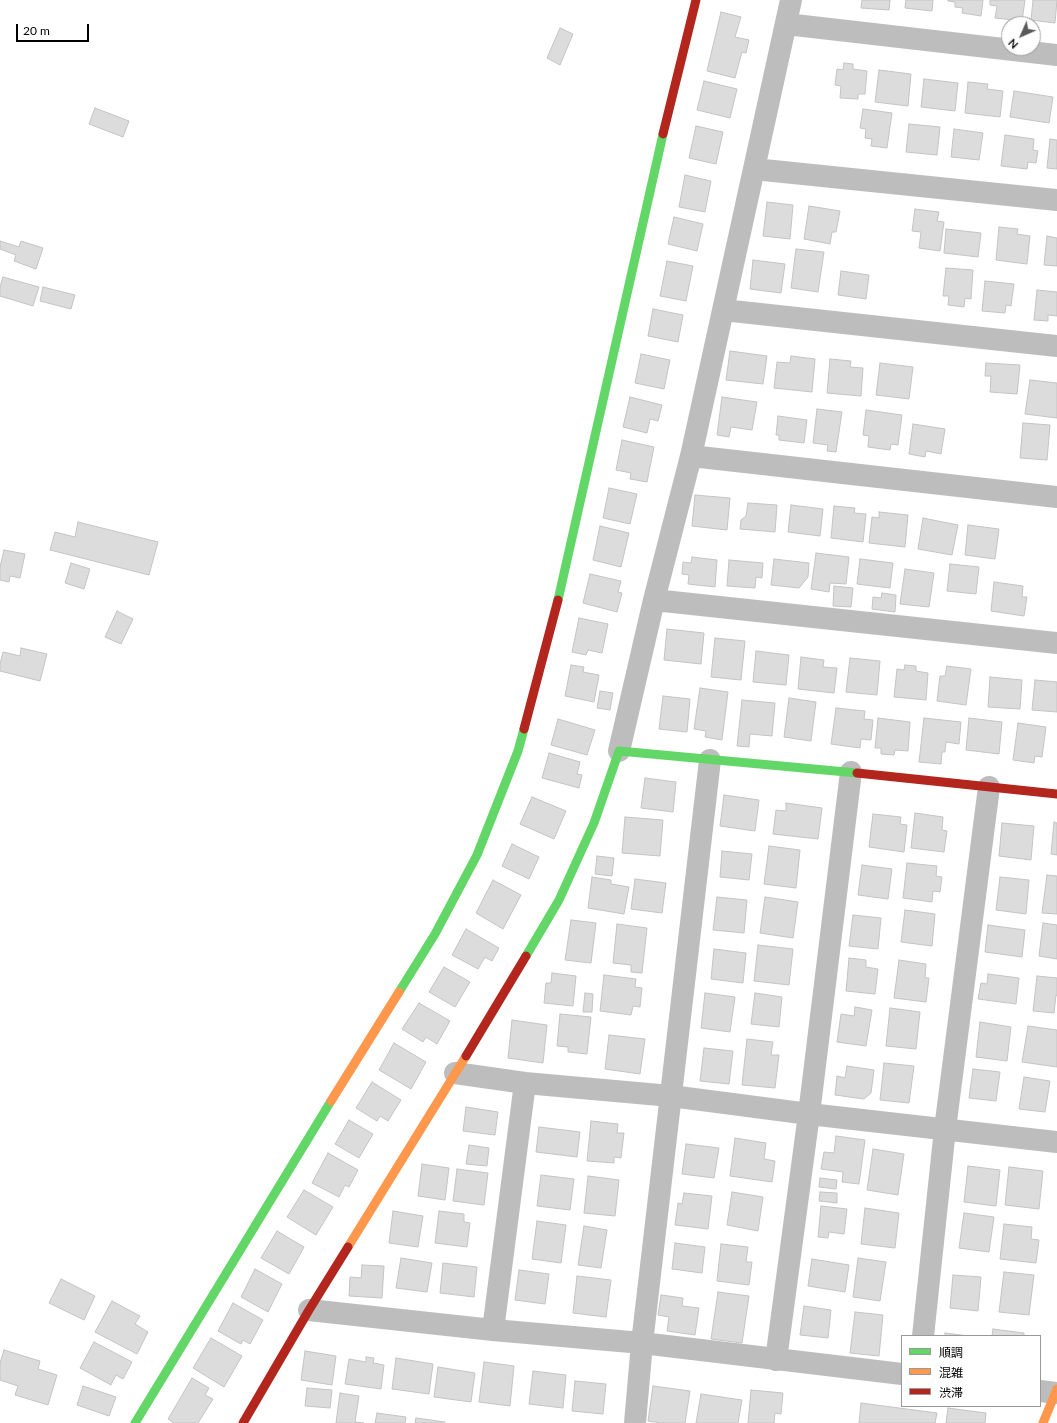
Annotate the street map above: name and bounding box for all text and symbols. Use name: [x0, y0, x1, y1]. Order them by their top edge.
scale bar: [18, 16, 91, 42]
north arrow: [1001, 16, 1041, 56]
text: 20 m: [23, 23, 50, 38]
text: N: [1005, 37, 1020, 52]
legend: [901, 1335, 1041, 1407]
text: 順調: [939, 1345, 963, 1360]
text: 混雑: [939, 1365, 963, 1380]
text: 渋滞: [939, 1385, 963, 1400]

